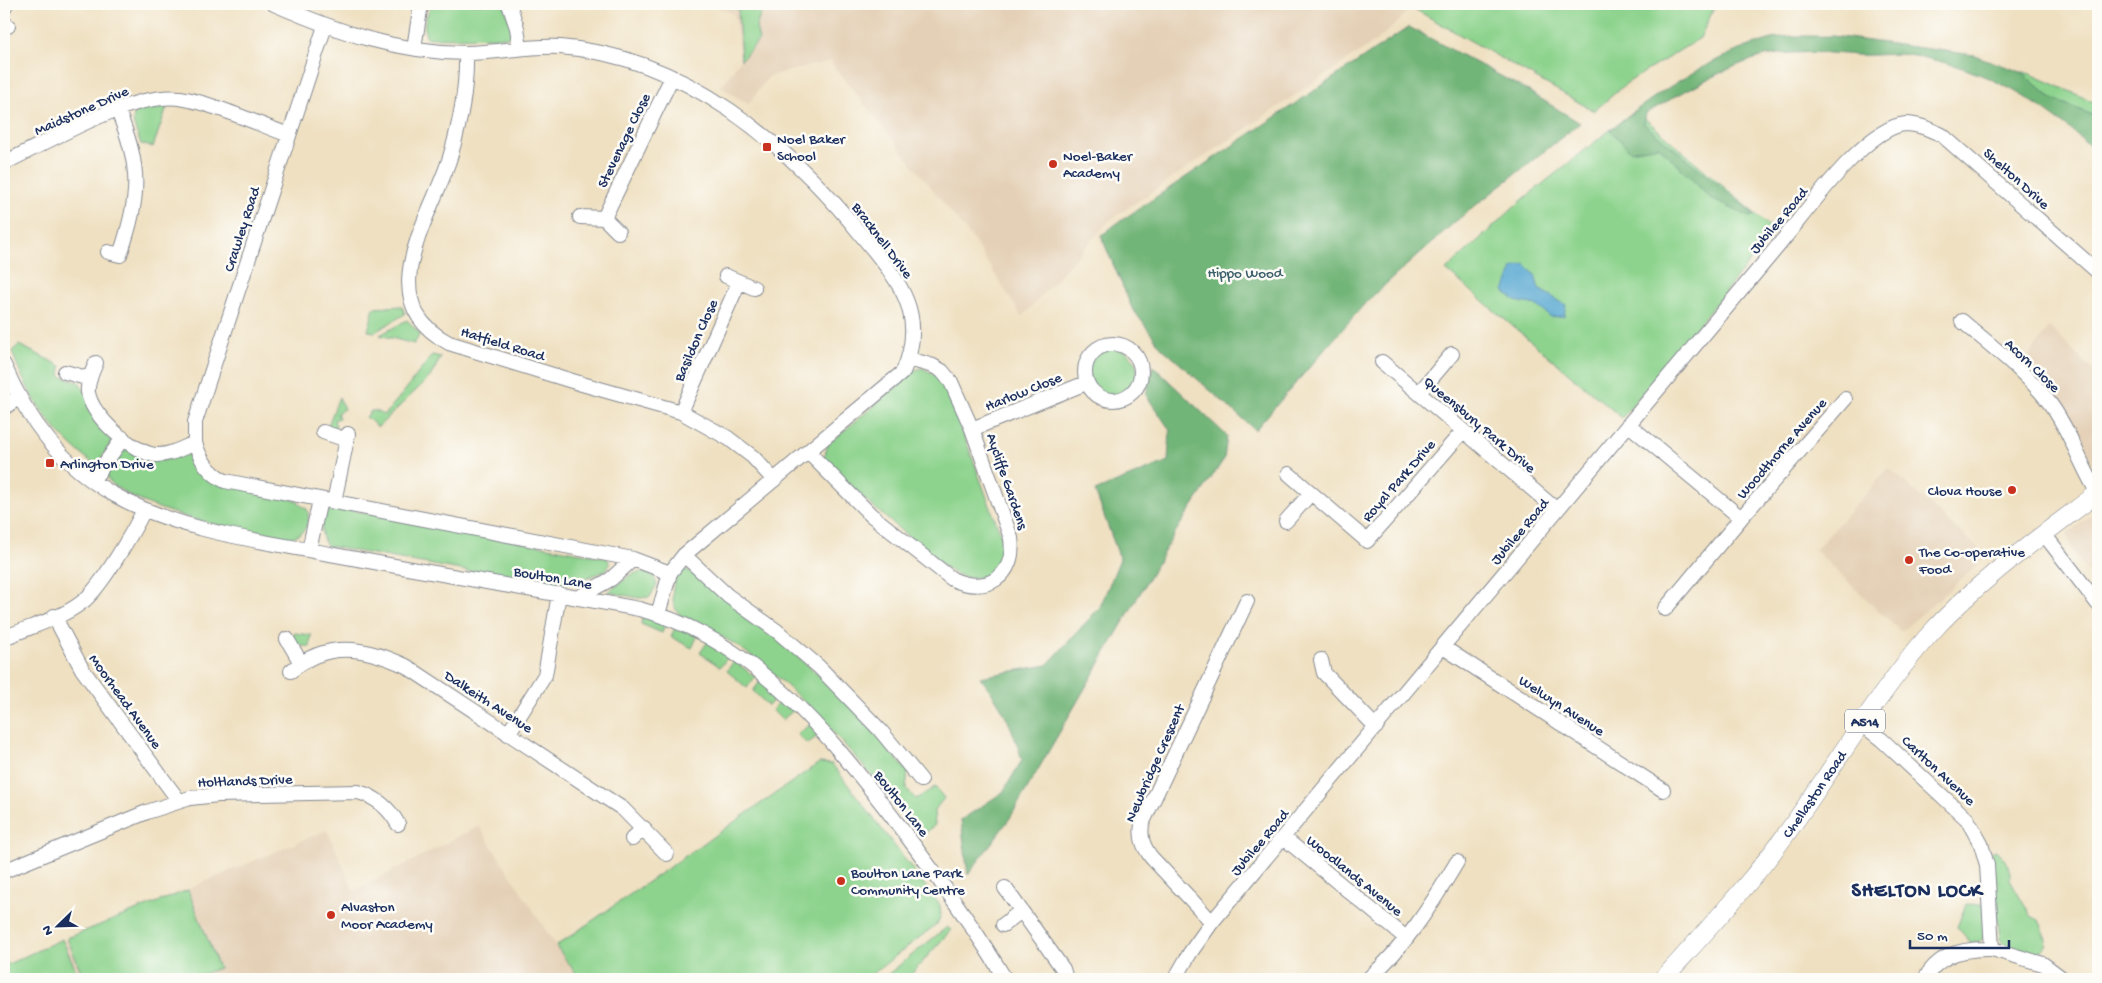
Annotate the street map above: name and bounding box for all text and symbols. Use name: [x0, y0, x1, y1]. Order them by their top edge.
street label: Maidstone Drive: [32, 83, 132, 141]
street label: Stevenage Close: [594, 90, 656, 191]
place label: Noel Baker School: [777, 131, 847, 166]
marker: Noel Baker School: [761, 141, 773, 153]
street label: Shelton Drive: [1979, 145, 2053, 214]
place label: Noel-Baker Academy: [1063, 148, 1134, 183]
marker: Noel-Baker Academy: [1047, 158, 1059, 170]
street label: Jubilee Road: [1747, 183, 1813, 258]
street label: Crawley Road: [221, 184, 265, 274]
street label: Bracknell Drive: [846, 199, 916, 283]
park label: Hippo Wood: [1207, 265, 1284, 283]
street label: Basildon Close: [670, 297, 723, 385]
street label: Hatfield Road: [458, 324, 548, 367]
street label: Acorn Close: [2000, 336, 2063, 397]
street label: Harlow Close: [983, 369, 1065, 416]
street label: Queensbury Park Drive: [1419, 373, 1539, 478]
street label: Woodthorne Avenue: [1734, 395, 1831, 503]
street label: Aycliffe Gardens: [981, 431, 1031, 533]
street label: Royal Park Drive: [1359, 436, 1440, 526]
place label: Arlington Drive: [60, 456, 154, 474]
marker: Arlington Drive: [44, 457, 56, 469]
place label: Clova House: [1928, 483, 2002, 501]
marker: Clova House: [2006, 484, 2018, 496]
street label: Jubilee Road: [1488, 494, 1554, 569]
place label: The Co-operative Food: [1918, 544, 2025, 579]
marker: The Co-operative Food: [1903, 554, 1915, 566]
street label: Boulton Lane: [511, 563, 593, 595]
street label: Moorhead Avenue: [84, 651, 165, 753]
street label: Dalkeith Avenue: [439, 667, 536, 738]
street label: Welwyn Avenue: [1515, 672, 1607, 741]
street label: Newbridge Crescent: [1122, 700, 1191, 826]
road number: A514: [1845, 709, 1885, 732]
street label: Carlton Avenue: [1897, 733, 1979, 811]
street label: Chellaston Road: [1779, 747, 1852, 842]
street label: Boulton Lane: [868, 767, 932, 841]
street label: Holtlands Drive: [197, 771, 293, 793]
street label: Jubilee Road: [1228, 805, 1294, 880]
street label: Woodlands Avenue: [1302, 832, 1406, 921]
place label: Boulton Lane Park Community Centre: [850, 865, 965, 900]
marker: Boulton Lane Park Community Centre: [835, 875, 847, 887]
district label: SHELTON LOCK: [1851, 881, 1985, 904]
place label: Alvaston Moor Academy: [341, 899, 433, 934]
north arrow: [32, 900, 82, 950]
marker: Alvaston Moor Academy: [325, 909, 337, 921]
scale bar: [1910, 918, 2008, 950]
text: N: [39, 923, 58, 938]
text: 50 m: [1917, 928, 1948, 946]

